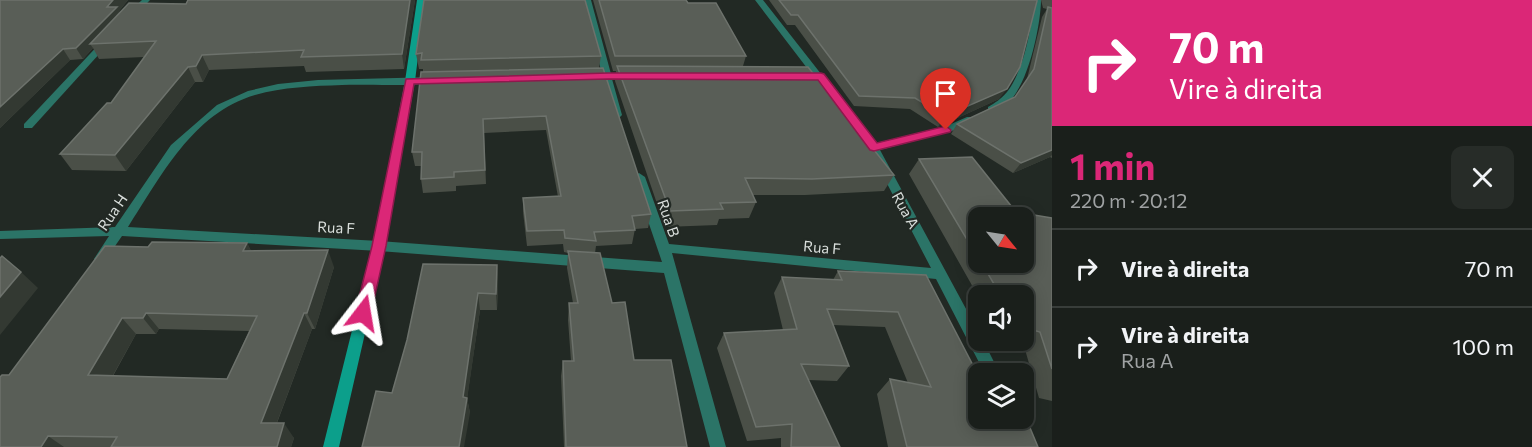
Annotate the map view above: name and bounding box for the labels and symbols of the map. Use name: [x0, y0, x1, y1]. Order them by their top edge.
pin: [920, 68, 971, 130]
street label: Rua A: [889, 188, 923, 232]
street label: Rua H: [93, 190, 131, 234]
street label: Rua B: [654, 197, 684, 240]
north arrow: [968, 207, 1034, 273]
street label: Rua F: [317, 217, 355, 237]
street label: Rua F: [802, 236, 842, 258]
position arrow: [331, 281, 395, 345]

